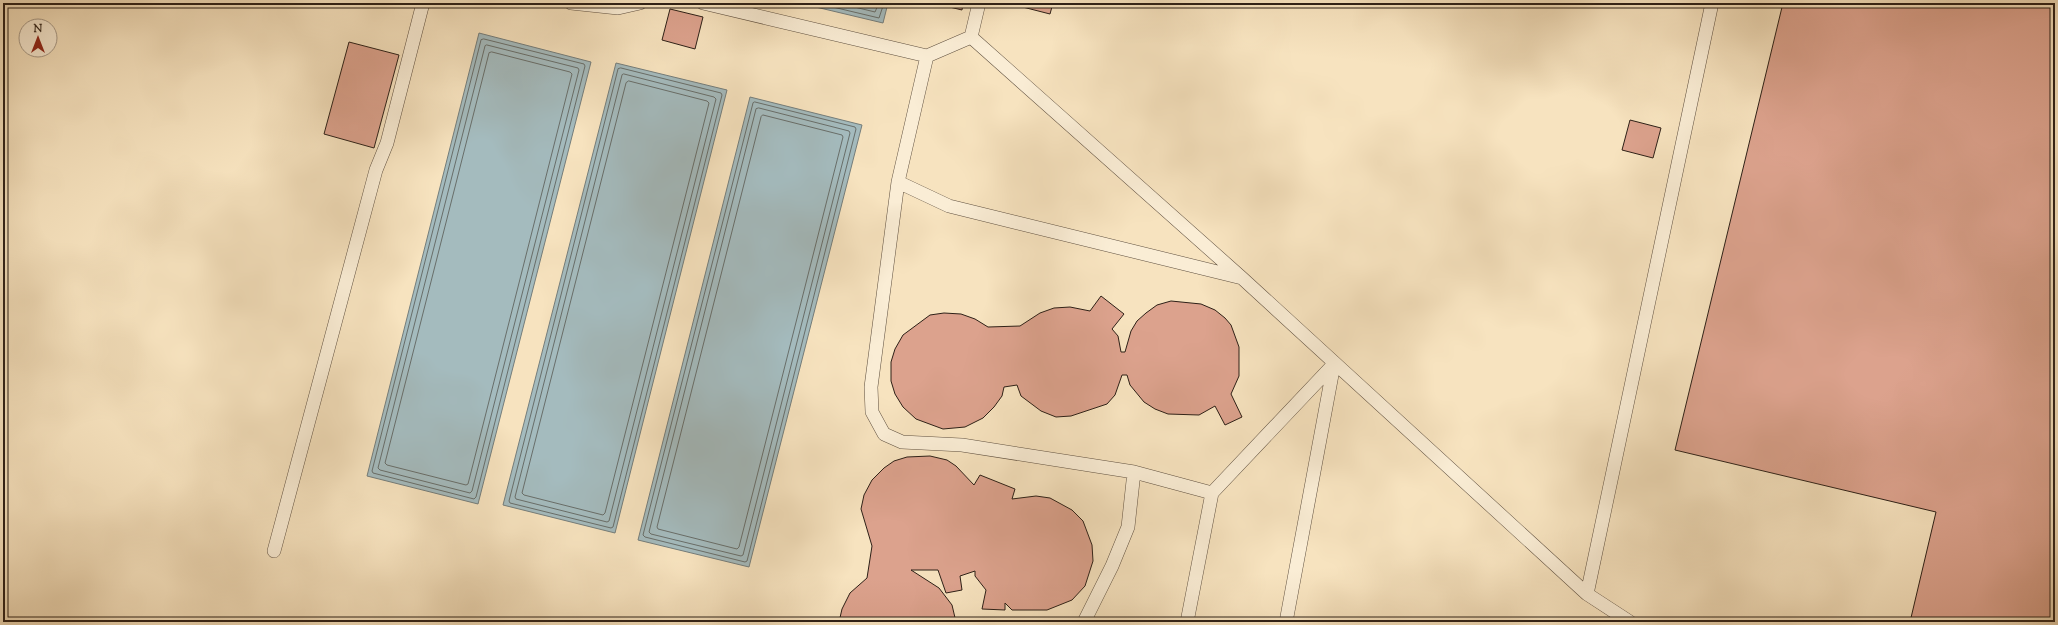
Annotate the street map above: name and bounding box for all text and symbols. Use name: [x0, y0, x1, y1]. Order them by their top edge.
north arrow: [18, 18, 58, 58]
text: N: [33, 21, 43, 37]

